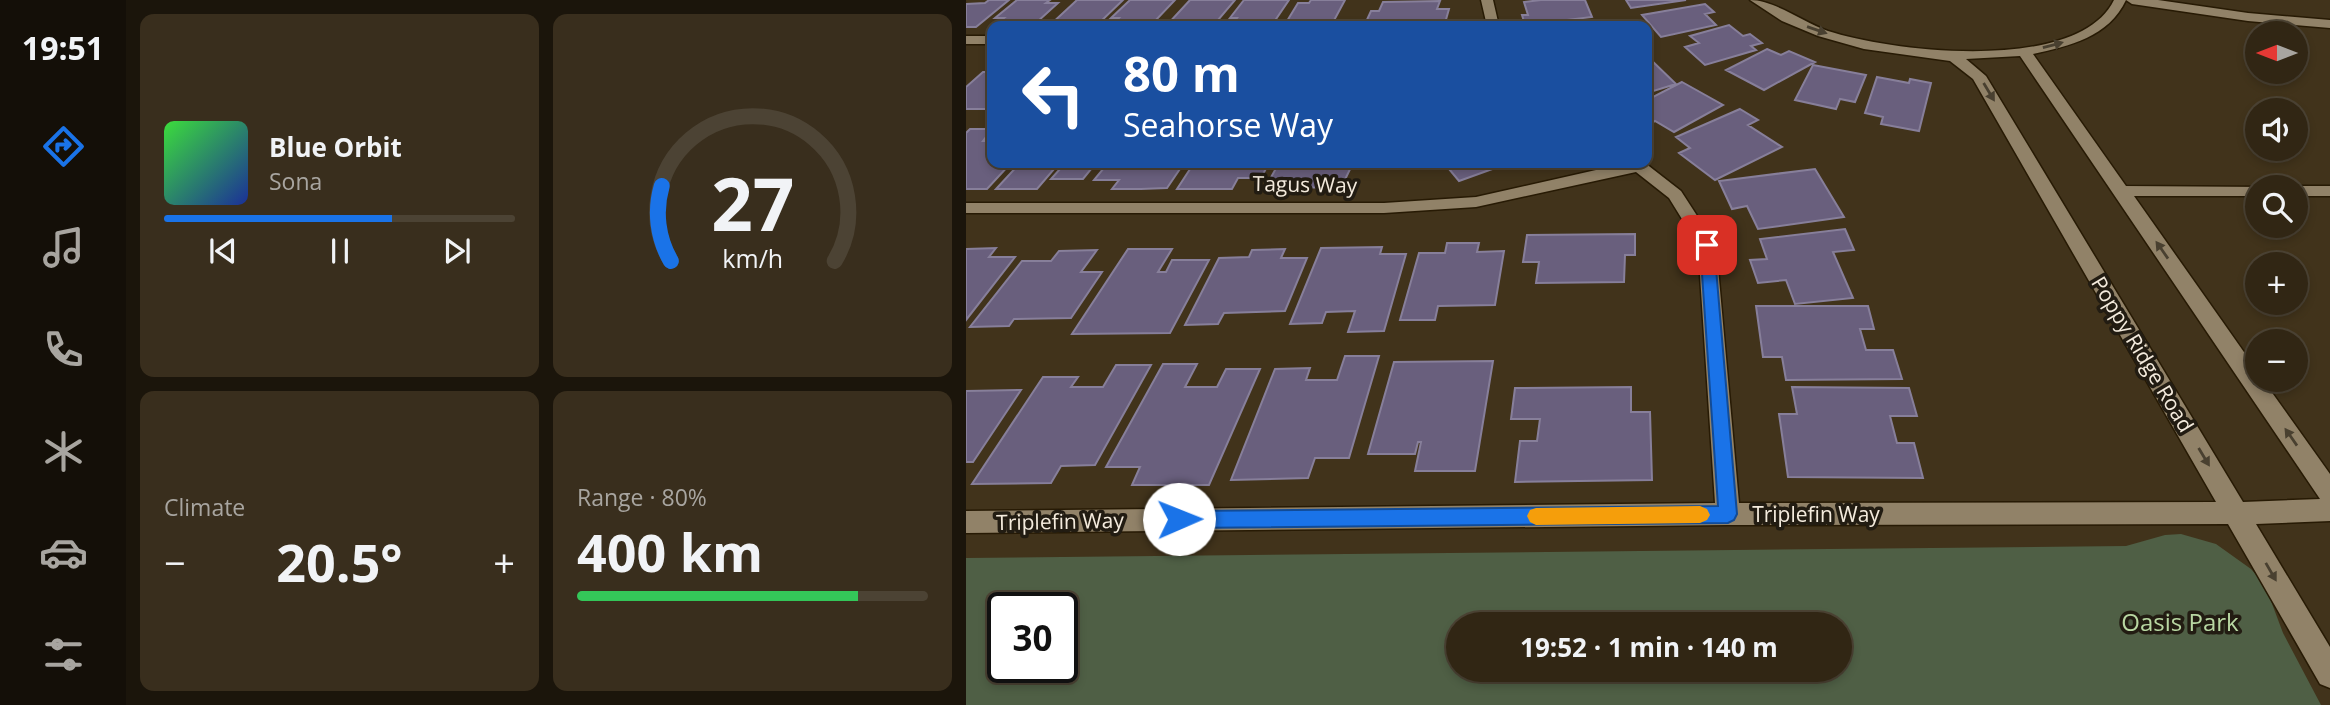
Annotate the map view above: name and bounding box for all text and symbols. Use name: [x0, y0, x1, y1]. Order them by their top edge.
north arrow: [2245, 21, 2308, 84]
map controls: [2245, 21, 2308, 392]
one-way arrow: [1807, 25, 1828, 36]
text: 19:51: [22, 26, 104, 69]
text: 80 m: [1123, 40, 1240, 106]
one-way arrow: [2043, 40, 2064, 50]
icon: left: [1008, 49, 1099, 140]
one-way arrow: [1983, 83, 1995, 102]
button: sound: [2245, 98, 2308, 161]
text: Seahorse Way: [1123, 103, 1333, 146]
icon: directions: [39, 122, 88, 171]
text: Blue Orbit: [269, 129, 402, 165]
text: 27: [711, 154, 794, 253]
text: Sona: [269, 165, 322, 197]
street label: Tagus Way: [1252, 169, 1358, 199]
button: search: [2245, 175, 2308, 238]
pin: [1677, 215, 1737, 275]
icon: music: [39, 223, 88, 272]
icon: arrive: [1688, 226, 1726, 264]
icon: previous: [204, 232, 242, 270]
icon: pause: [321, 232, 359, 270]
icon: next: [438, 232, 476, 270]
text: km/h: [722, 241, 783, 275]
one-way arrow: [2155, 241, 2169, 259]
button: +: [2245, 252, 2308, 315]
street label: Poppy Ridge Road: [2085, 271, 2201, 437]
icon: phone: [39, 325, 88, 374]
button: −: [2245, 329, 2308, 392]
icon: climate: [39, 427, 88, 476]
one-way arrow: [2284, 428, 2298, 446]
one-way arrow: [2198, 448, 2210, 467]
text: Range · 80%: [577, 481, 707, 513]
position arrow: [1142, 482, 1216, 556]
text: Climate: [164, 491, 245, 523]
street label: Triplefin Way: [1752, 500, 1880, 528]
street label: Triplefin Way: [996, 506, 1125, 536]
text: 400 km: [577, 516, 763, 587]
text: 20.5°: [276, 526, 403, 597]
icon: car: [39, 528, 88, 577]
text: −: [164, 536, 186, 588]
text: +: [493, 536, 515, 588]
one-way arrow: [2265, 563, 2277, 582]
speed limit sign: 30: [987, 592, 1078, 683]
park label: Oasis Park: [2121, 605, 2239, 638]
text: 19:52 · 1 min · 140 m: [1520, 629, 1778, 665]
icon: filters: [39, 630, 88, 679]

